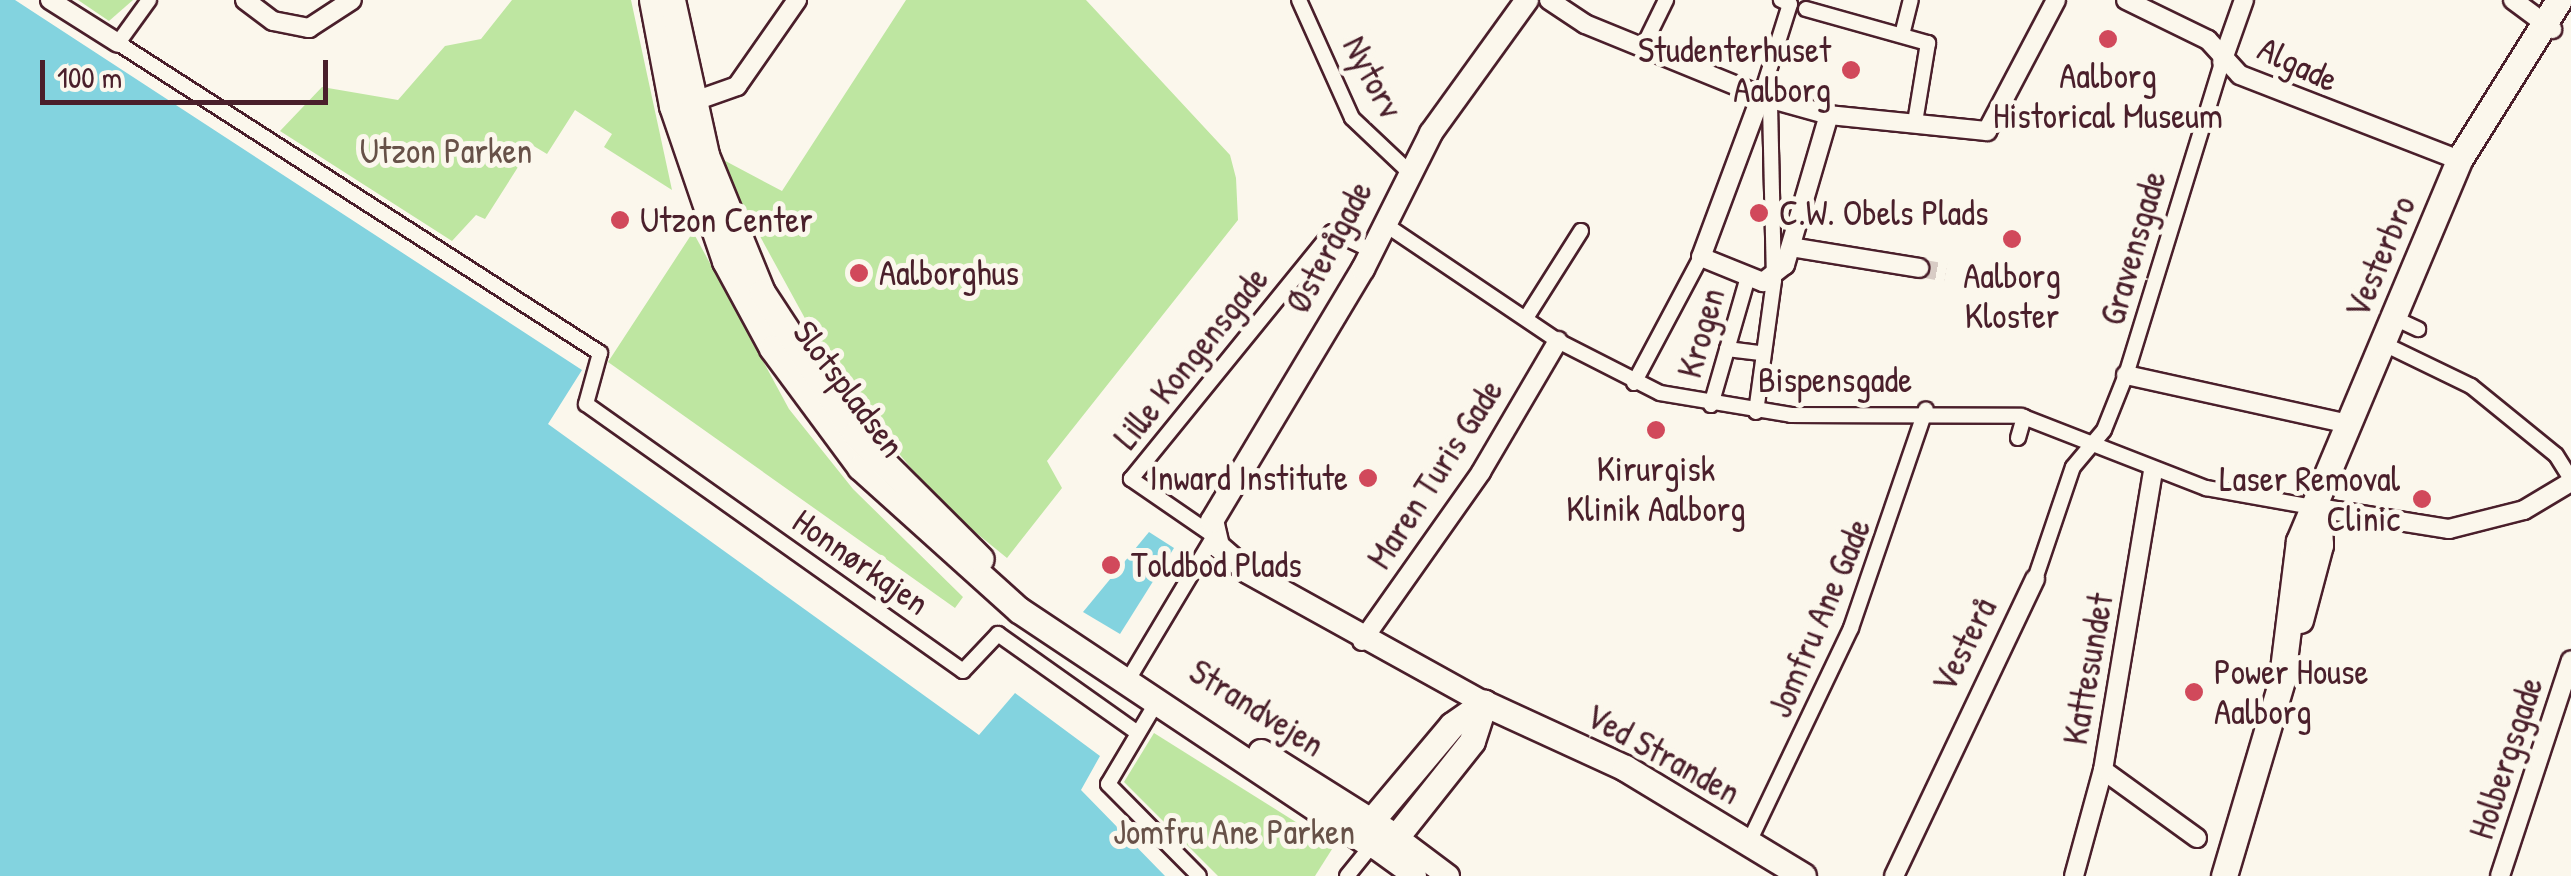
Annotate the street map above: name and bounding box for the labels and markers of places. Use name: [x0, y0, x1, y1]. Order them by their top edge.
marker: Aalborg Historical Museum: [2097, 28, 2119, 50]
place label: Studenterhuset Aalborg: [1638, 29, 1831, 111]
place label: Aalborg Historical Museum: [1993, 55, 2223, 137]
marker: Studenterhuset Aalborg: [1840, 59, 1862, 81]
place label: C.W. Obels Plads: [1779, 192, 1988, 234]
place label: Utzon Center: [640, 199, 813, 241]
marker: C.W. Obels Plads: [1748, 202, 1770, 224]
marker: Utzon Center: [609, 209, 631, 231]
marker: Aalborg Kloster: [2001, 228, 2023, 250]
place label: Aalborghus: [879, 252, 1019, 294]
place label: Aalborg Kloster: [1963, 255, 2061, 337]
marker: Aalborghus: [848, 262, 870, 284]
marker: Kirurgisk Klinik Aalborg: [1643, 417, 1669, 443]
place label: Kirurgisk Klinik Aalborg: [1566, 448, 1746, 530]
place label: Inward Institute: [1149, 457, 1348, 499]
place label: Laser Removal Clinic: [2220, 458, 2400, 540]
marker: Inward Institute: [1357, 467, 1379, 489]
marker: Laser Removal Clinic: [2409, 486, 2435, 512]
place label: Toldbod Plads: [1131, 544, 1302, 586]
marker: Toldbod Plads: [1100, 554, 1122, 576]
place label: Power House Aalborg: [2214, 651, 2368, 733]
marker: Power House Aalborg: [2183, 681, 2205, 703]

